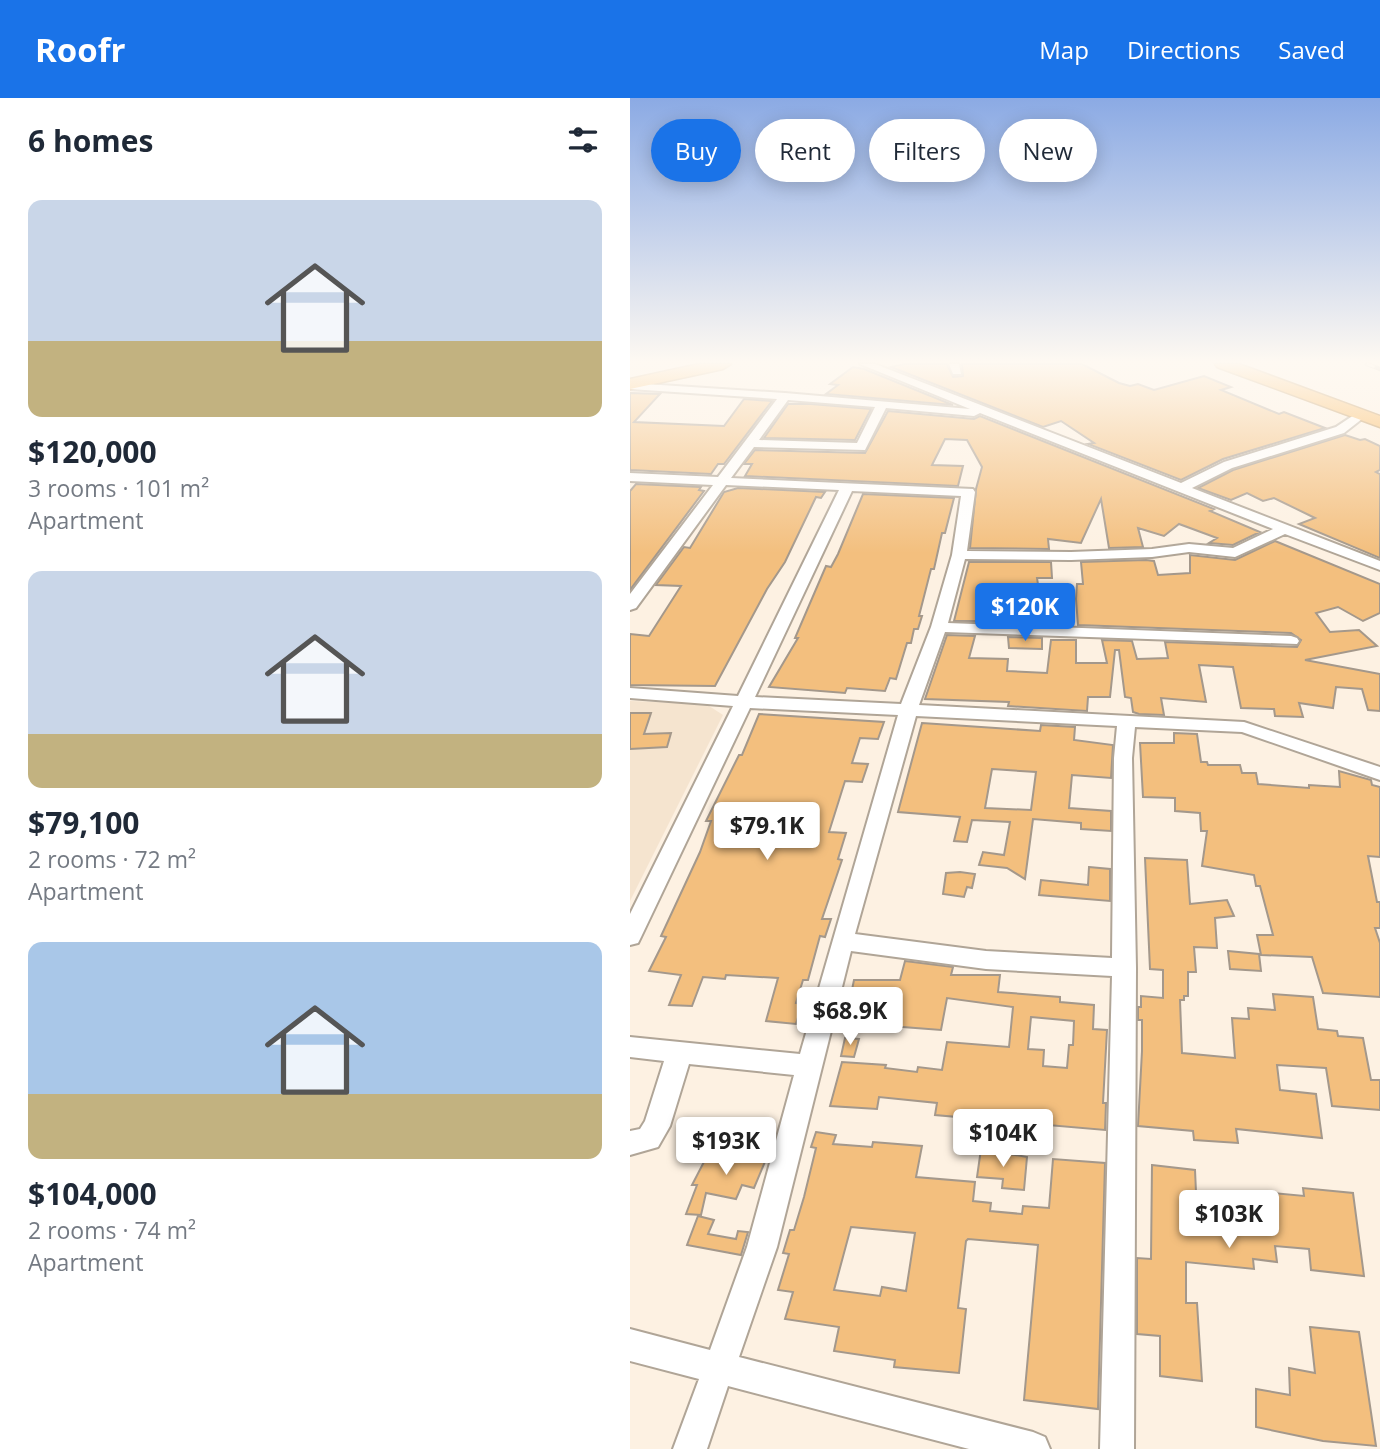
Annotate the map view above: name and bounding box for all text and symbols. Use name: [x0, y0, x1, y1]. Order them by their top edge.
text: Roofr: [35, 27, 125, 72]
text: Map: [1039, 33, 1089, 66]
text: Directions: [1127, 33, 1240, 66]
text: Saved: [1278, 33, 1345, 66]
chip: Buy: [651, 119, 741, 182]
chip: Rent: [755, 119, 855, 182]
chip: Filters: [869, 119, 985, 182]
chip: New: [999, 119, 1097, 182]
text: 6 homes: [28, 120, 153, 161]
icon: filters: [564, 121, 602, 159]
icon: home: [252, 245, 378, 371]
text: $120,000: [28, 431, 157, 472]
text: 3 rooms · 101 m²: [28, 472, 209, 504]
text: Apartment: [28, 504, 144, 536]
pin: $120K: [976, 584, 1074, 643]
text: $120K: [991, 590, 1059, 622]
icon: home: [252, 616, 378, 742]
text: $79,100: [28, 802, 139, 843]
pin: $79.1K: [710, 802, 824, 862]
text: $79.1K: [730, 809, 804, 841]
text: 2 rooms · 72 m²: [28, 843, 196, 875]
text: Apartment: [28, 875, 144, 907]
icon: home: [252, 987, 378, 1113]
pin: $68.9K: [793, 988, 907, 1047]
text: $68.9K: [813, 994, 887, 1026]
pin: $104K: [954, 1110, 1052, 1169]
text: $104K: [969, 1116, 1037, 1148]
pin: $193K: [677, 1118, 775, 1177]
text: $193K: [692, 1124, 760, 1156]
text: $104,000: [28, 1173, 157, 1214]
pin: $103K: [1180, 1190, 1278, 1250]
text: $103K: [1195, 1197, 1263, 1229]
text: 2 rooms · 74 m²: [28, 1214, 196, 1246]
text: Apartment: [28, 1246, 144, 1278]

